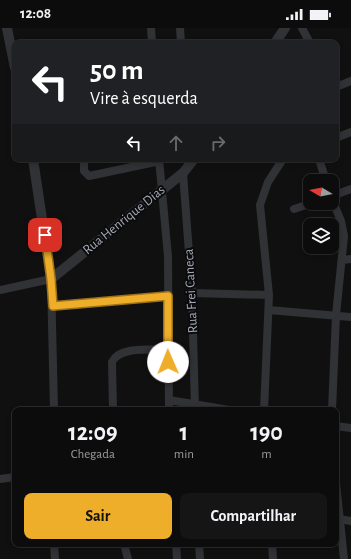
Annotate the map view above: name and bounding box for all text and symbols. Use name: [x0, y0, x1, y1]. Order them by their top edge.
text: 12:08: [20, 6, 51, 21]
icon: left: [24, 56, 76, 108]
text: 50 m: [90, 57, 144, 85]
text: Vire à esquerda: [90, 90, 198, 108]
icon: left: [123, 132, 145, 154]
icon: ahead: [165, 132, 187, 154]
icon: right: [207, 132, 229, 154]
north arrow: [303, 174, 339, 210]
map controls: [303, 174, 339, 254]
street label: Rua Henrique Dias: [80, 183, 168, 257]
pin: [28, 218, 62, 252]
button: layers: [303, 218, 339, 254]
icon: arrive: [34, 224, 56, 246]
street label: Rua Frei Caneca: [182, 248, 200, 334]
position arrow: [147, 341, 189, 383]
text: 12:09: [68, 421, 118, 445]
text: 1: [180, 421, 188, 445]
text: 190: [250, 421, 283, 445]
text: Chegada: [71, 448, 115, 461]
text: min: [174, 448, 194, 461]
text: m: [261, 448, 272, 461]
button: Sair: [24, 493, 172, 539]
button: Compartilhar: [180, 493, 327, 539]

